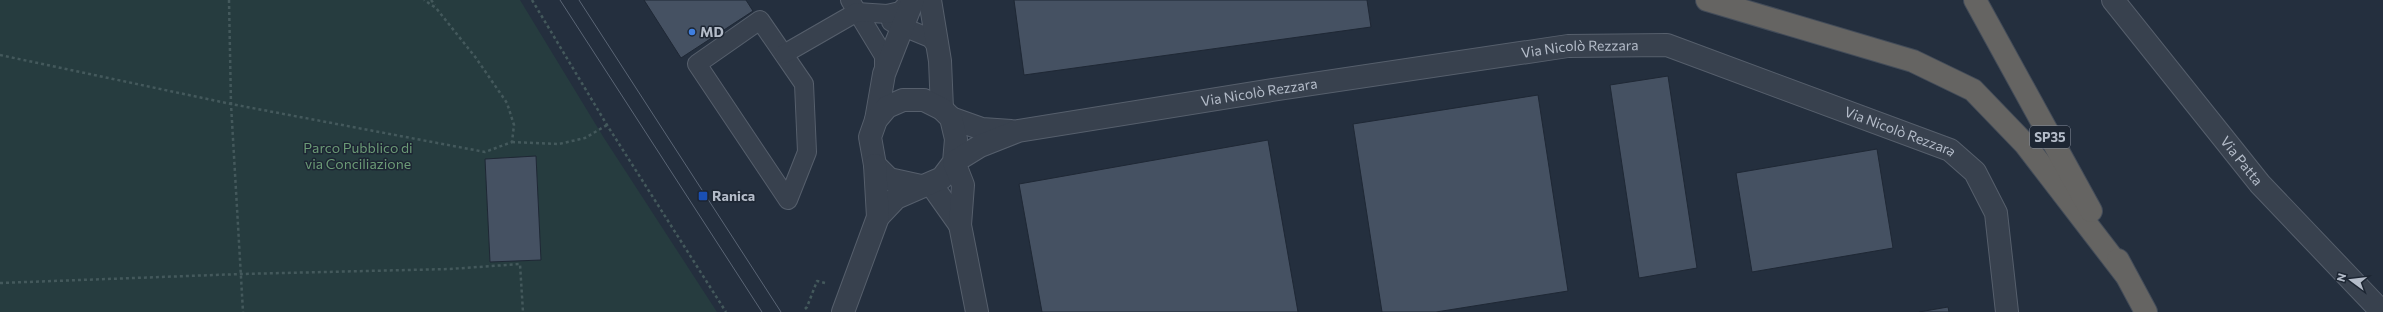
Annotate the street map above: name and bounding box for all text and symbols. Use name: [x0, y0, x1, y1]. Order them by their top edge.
place label: MD: [700, 23, 724, 40]
marker: MD: [687, 27, 697, 37]
street label: Via Nicolò Rezzara: [1520, 36, 1639, 61]
street label: Via Nicolò Rezzara: [1200, 74, 1318, 109]
street label: Via Nicolò Rezzara: [1842, 103, 1960, 160]
road number: SP35: [2030, 126, 2070, 148]
street label: Via Patta: [2217, 133, 2267, 189]
park label: Parco Pubblico di via Conciliazione: [303, 139, 413, 172]
place label: Ranica: [712, 187, 755, 204]
marker: Ranica: [697, 190, 709, 202]
north arrow: [2331, 260, 2371, 300]
text: N: [2334, 272, 2348, 283]

